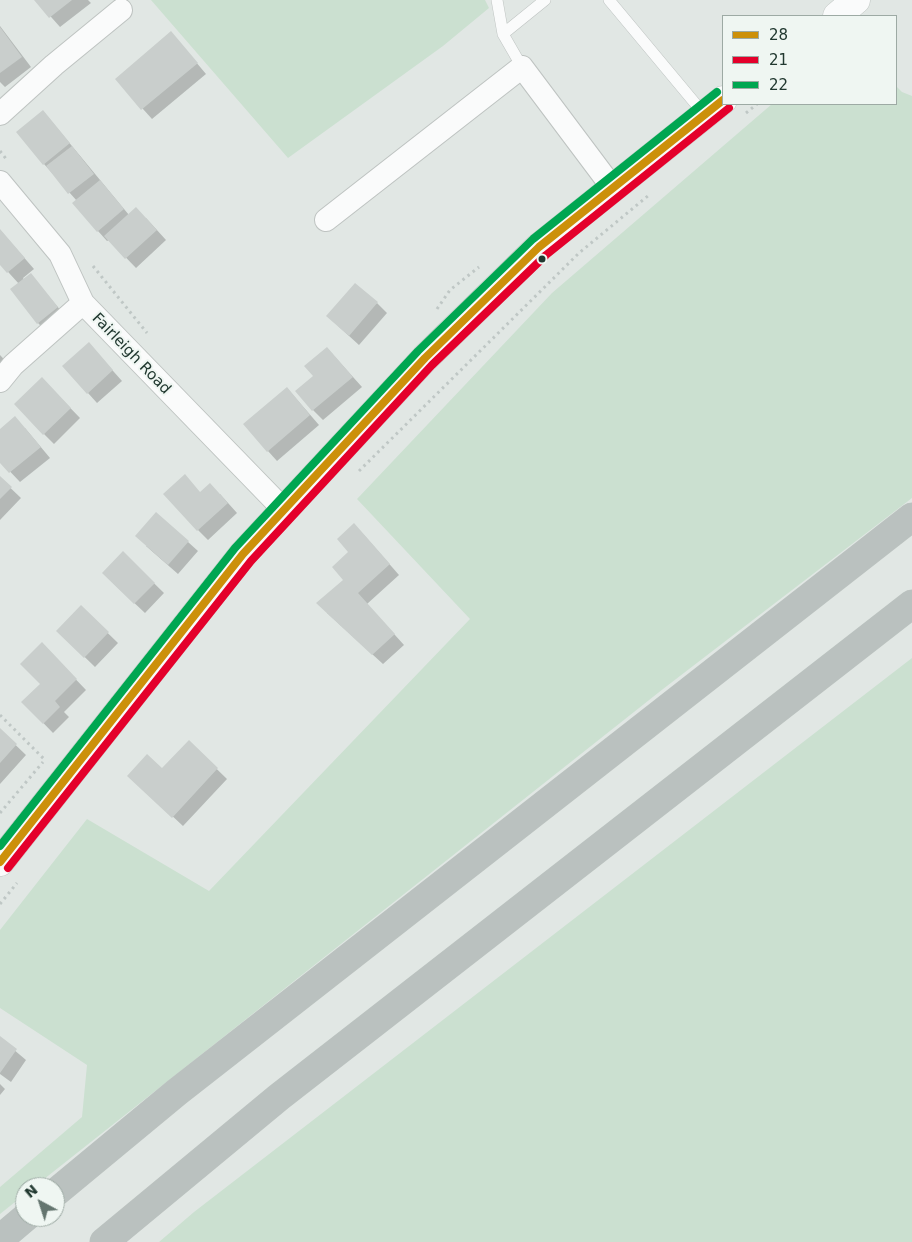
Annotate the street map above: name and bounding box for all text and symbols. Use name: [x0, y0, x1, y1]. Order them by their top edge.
legend: [722, 15, 897, 105]
text: 28: [769, 26, 788, 44]
text: 21: [769, 51, 788, 69]
text: 22: [769, 76, 788, 94]
unlabelled marker: [537, 254, 547, 264]
street label: Fairleigh Road: [88, 310, 174, 398]
north arrow: [15, 1177, 65, 1227]
text: N: [21, 1181, 41, 1201]

